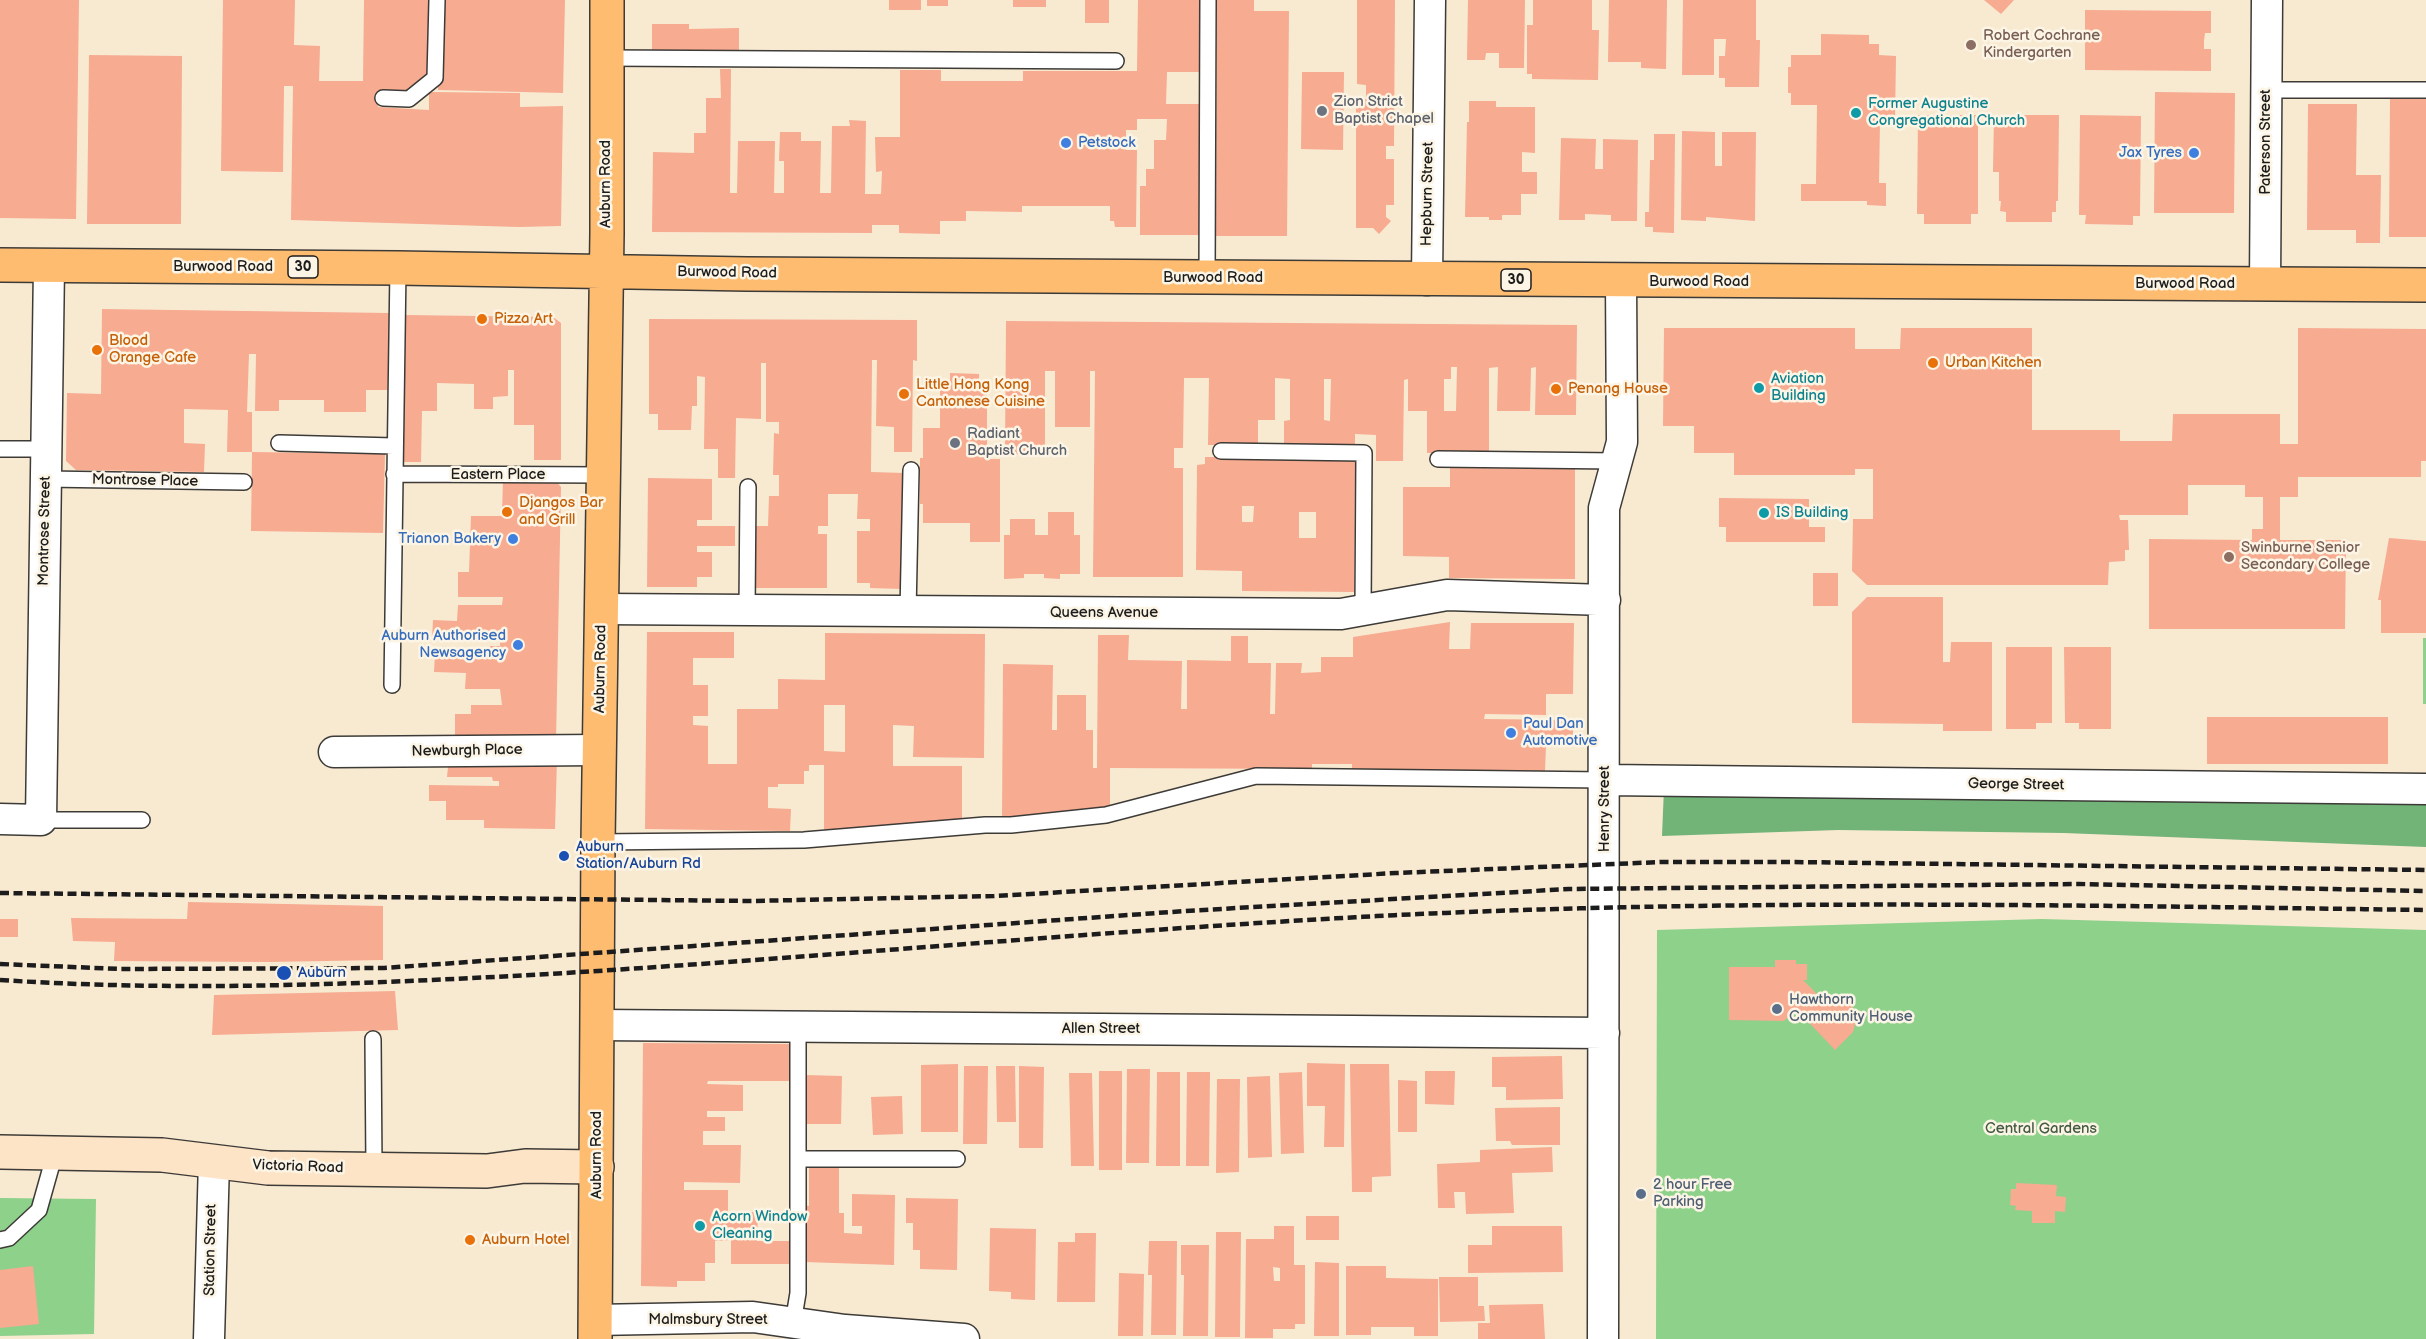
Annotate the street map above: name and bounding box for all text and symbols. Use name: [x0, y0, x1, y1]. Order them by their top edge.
place label: Robert Cochrane Kindergarten: [1983, 27, 2100, 62]
marker: Robert Cochrane Kindergarten: [1964, 38, 1978, 52]
street label: Paterson Street: [2257, 89, 2275, 195]
place label: Zion Strict Baptist Chapel: [1334, 93, 1434, 128]
place label: Former Augustine Congregational Church: [1868, 95, 2025, 130]
marker: Zion Strict Baptist Chapel: [1315, 104, 1329, 118]
marker: Former Augustine Congregational Church: [1849, 106, 1863, 120]
place label: Petstock: [1078, 134, 1136, 152]
marker: Petstock: [1059, 136, 1073, 150]
street label: Auburn Road: [597, 140, 615, 228]
street label: Hepburn Street: [1418, 142, 1438, 246]
place label: Jax Tyres: [2119, 144, 2182, 162]
marker: Jax Tyres: [2187, 146, 2201, 160]
road number: 30: [288, 256, 318, 278]
street label: Burwood Road: [173, 258, 273, 276]
street label: Burwood Road: [677, 263, 777, 283]
street label: Burwood Road: [1163, 269, 1263, 287]
road number: 30: [1501, 269, 1531, 291]
street label: Burwood Road: [1649, 273, 1749, 291]
street label: Burwood Road: [2135, 275, 2235, 293]
place label: Pizza Art: [494, 310, 553, 328]
marker: Pizza Art: [475, 312, 489, 326]
place label: Blood Orange Cafe: [109, 332, 196, 367]
marker: Blood Orange Cafe: [90, 343, 104, 357]
place label: Urban Kitchen: [1945, 354, 2042, 372]
marker: Urban Kitchen: [1926, 356, 1940, 370]
place label: Aviation Building: [1771, 370, 1826, 405]
place label: Little Hong Kong Cantonese Cuisine: [916, 376, 1045, 411]
place label: Penang House: [1568, 380, 1668, 398]
marker: Aviation Building: [1752, 381, 1766, 395]
marker: Penang House: [1549, 382, 1563, 396]
marker: Little Hong Kong Cantonese Cuisine: [897, 387, 911, 401]
place label: Radiant Baptist Church: [967, 425, 1067, 460]
marker: Radiant Baptist Church: [948, 436, 962, 450]
street label: Eastern Place: [451, 466, 545, 484]
street label: Montrose Place: [92, 471, 198, 491]
street label: Montrose Street: [35, 476, 55, 586]
place label: Djangos Bar and Grill: [519, 494, 603, 529]
place label: IS Building: [1776, 504, 1848, 522]
marker: Djangos Bar and Grill: [500, 505, 514, 519]
marker: IS Building: [1757, 506, 1771, 520]
place label: Trianon Bakery: [398, 530, 501, 548]
marker: Trianon Bakery: [506, 532, 520, 546]
place label: Swinburne Senior Secondary College: [2241, 539, 2370, 574]
marker: Swinburne Senior Secondary College: [2222, 550, 2236, 564]
street label: Queens Avenue: [1050, 604, 1158, 622]
street label: Auburn Road: [591, 625, 611, 713]
place label: Auburn Authorised Newsagency: [381, 627, 506, 662]
marker: Auburn Authorised Newsagency: [511, 638, 525, 652]
place label: Paul Dan Automotive: [1523, 715, 1597, 750]
marker: Paul Dan Automotive: [1504, 726, 1518, 740]
street label: Newburgh Place: [411, 741, 523, 761]
street label: Henry Street: [1596, 766, 1614, 852]
street label: George Street: [1968, 775, 2064, 795]
place label: Auburn Station/Auburn Rd: [576, 838, 701, 873]
marker: Auburn Station/Auburn Rd: [557, 849, 571, 863]
marker: Auburn: [275, 964, 293, 982]
place label: Auburn: [298, 964, 346, 982]
place label: Hawthorn Community House: [1789, 991, 1913, 1026]
marker: Hawthorn Community House: [1770, 1002, 1784, 1016]
street label: Allen Street: [1062, 1020, 1140, 1038]
street label: Auburn Road: [588, 1111, 606, 1199]
park label: Central Gardens: [1985, 1120, 2097, 1138]
street label: Victoria Road: [252, 1156, 344, 1178]
place label: 2 hour Free Parking: [1653, 1176, 1732, 1211]
marker: 2 hour Free Parking: [1634, 1187, 1648, 1201]
street label: Station Street: [201, 1204, 221, 1296]
place label: Acorn Window Cleaning: [712, 1208, 807, 1243]
marker: Acorn Window Cleaning: [693, 1219, 707, 1233]
place label: Auburn Hotel: [482, 1231, 570, 1249]
marker: Auburn Hotel: [463, 1233, 477, 1247]
street label: Malmsbury Street: [648, 1311, 768, 1329]

